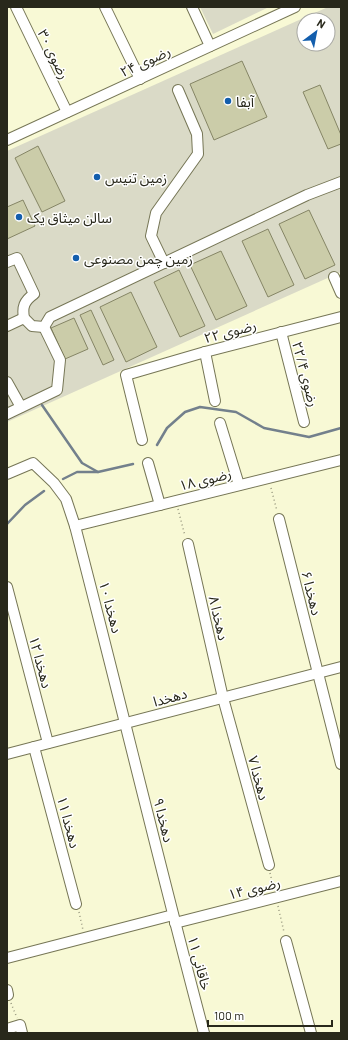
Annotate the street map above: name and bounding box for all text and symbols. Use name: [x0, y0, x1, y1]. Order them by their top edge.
north arrow: [296, 12, 336, 52]
text: N: [315, 16, 328, 31]
street label: رضوی ۳۰: [34, 26, 73, 82]
street label: رضوی ۲۴: [117, 42, 173, 81]
place label: آبفا: [236, 93, 255, 110]
marker: آبفا: [223, 96, 233, 106]
place label: زمین تنیس: [105, 169, 167, 187]
marker: زمین تنیس: [92, 172, 102, 182]
place label: سالن میثاق یک: [27, 209, 112, 227]
marker: سالن میثاق یک: [14, 212, 24, 222]
place label: زمین چمن مصنوعی: [84, 250, 193, 269]
marker: زمین چمن مصنوعی: [71, 253, 81, 263]
street label: رضوی ۲۲: [202, 316, 258, 347]
street label: رضوی ۲۲/۴: [288, 339, 323, 409]
street label: رضوی ۱۸: [177, 464, 233, 495]
street label: دهخدا ۶: [298, 569, 326, 617]
street label: دهخدا ۱۰: [96, 579, 126, 635]
street label: دهخدا ۸: [206, 594, 232, 642]
street label: دهخدا ۱۲: [26, 634, 56, 690]
street label: دهخدا: [151, 684, 189, 710]
street label: دهخدا ۷: [245, 754, 273, 802]
street label: دهخدا ۱۱: [54, 794, 84, 850]
street label: دهخدا ۹: [150, 796, 178, 844]
street label: رضوی ۱۴: [226, 873, 282, 904]
street label: خاقانی ۱۱: [184, 934, 215, 992]
scale bar: [208, 1002, 332, 1028]
text: 100 m: [214, 1008, 244, 1022]

